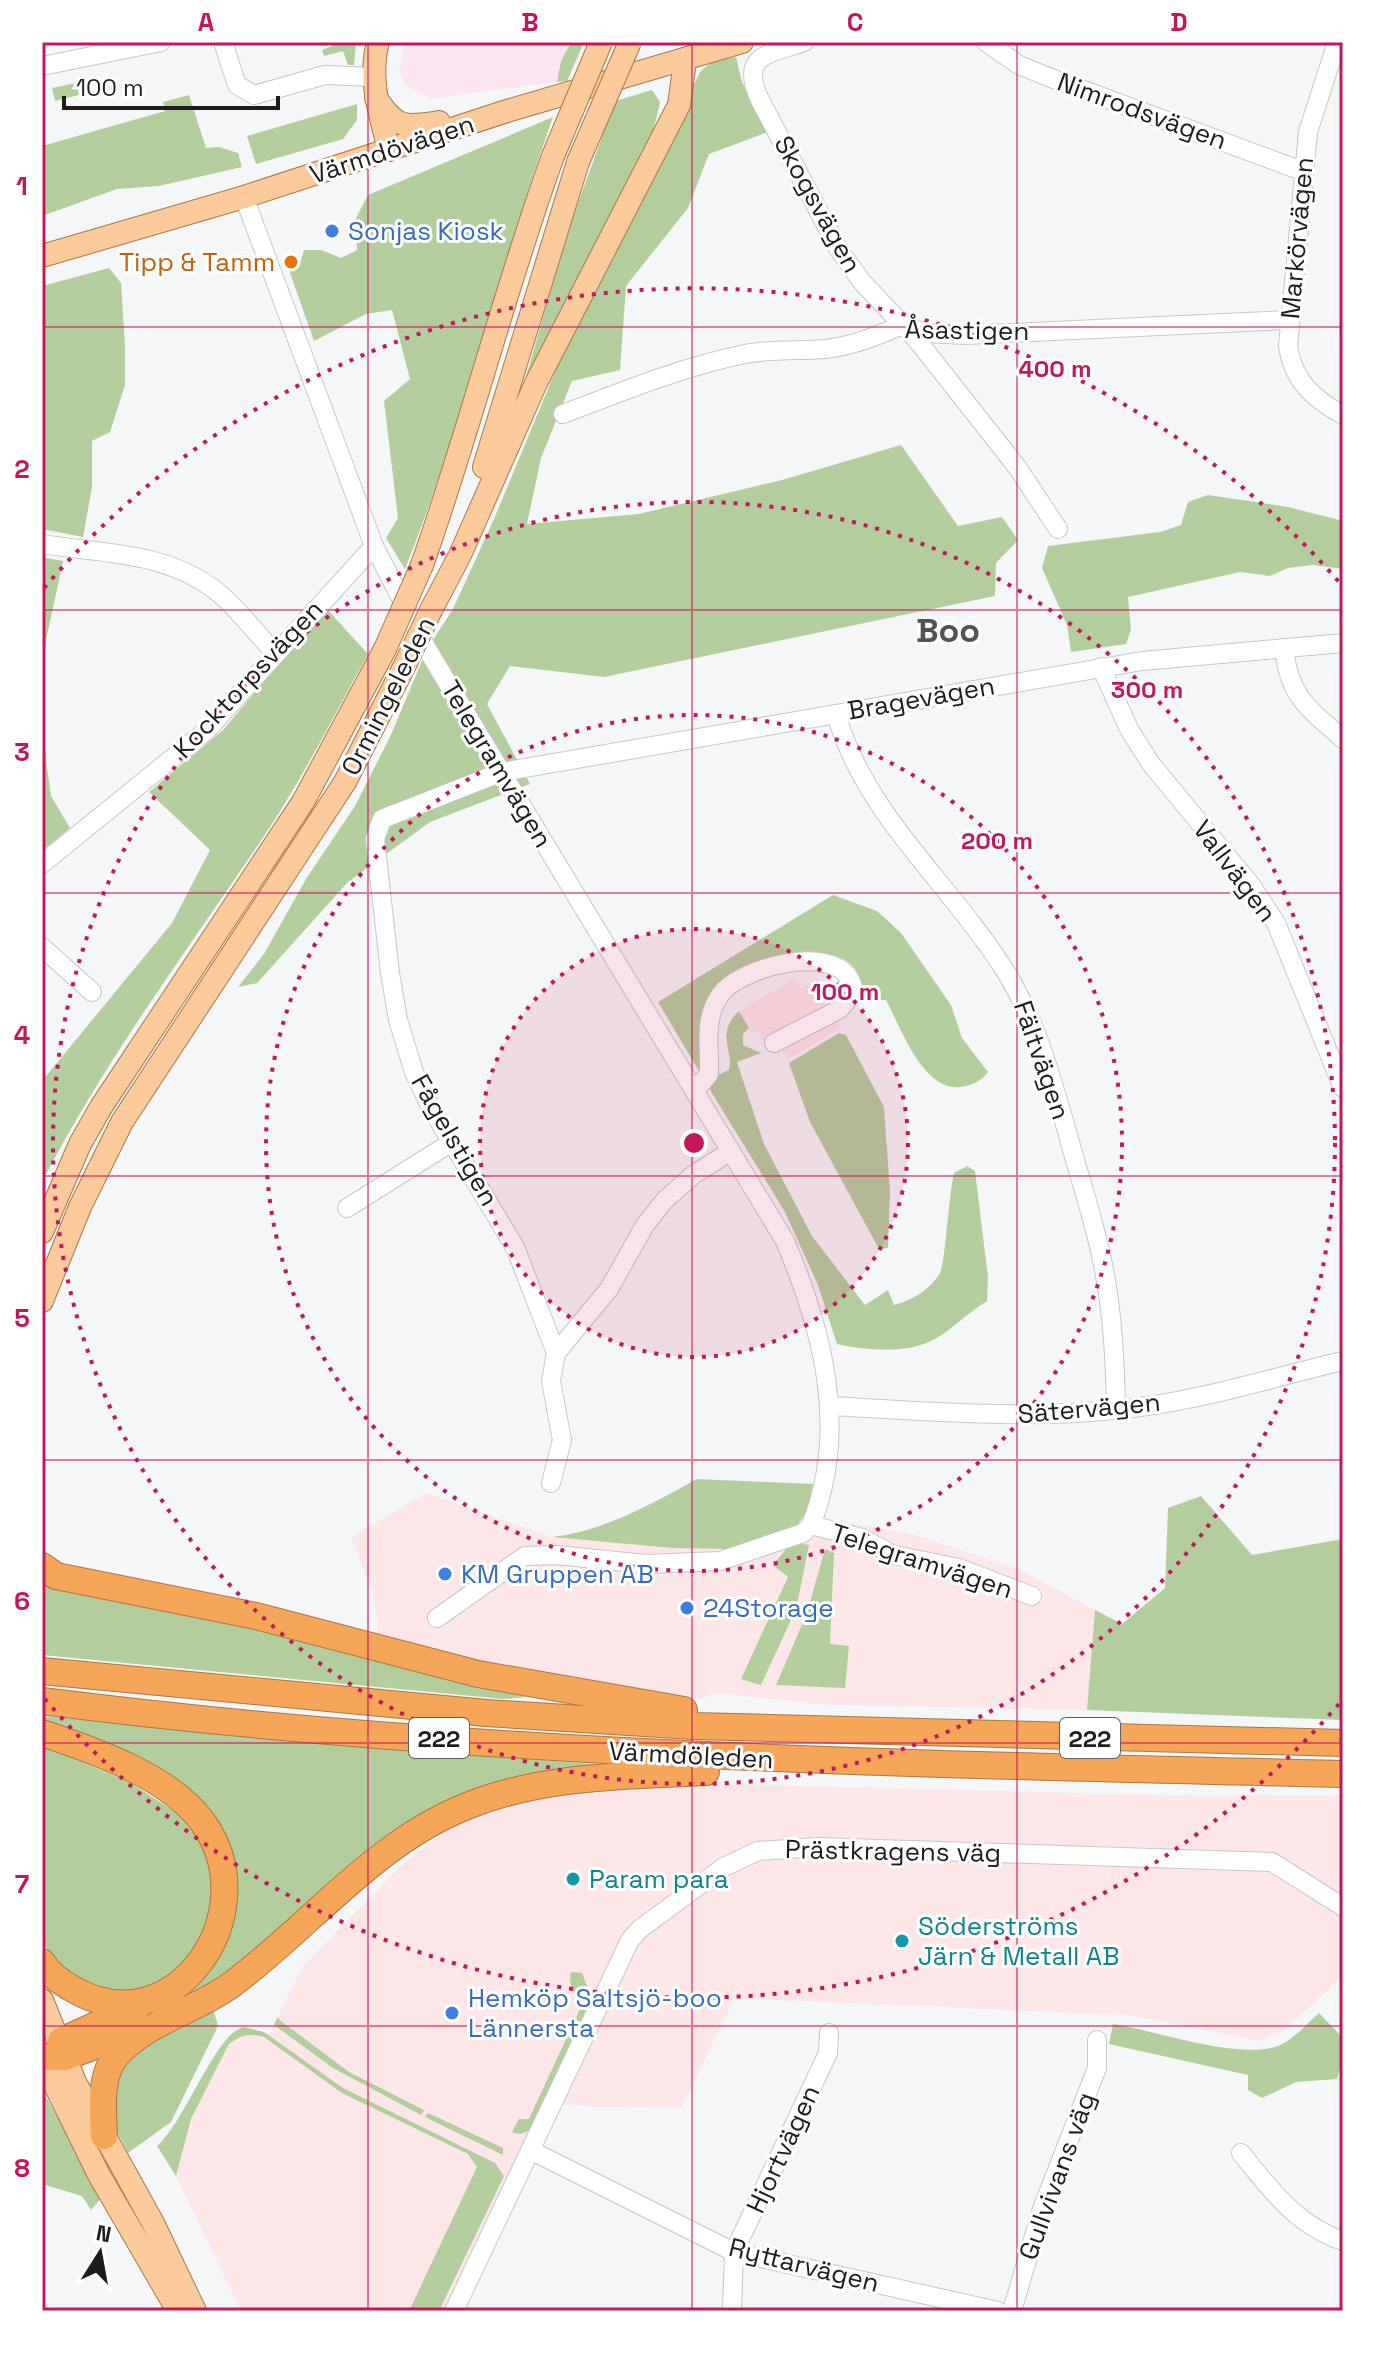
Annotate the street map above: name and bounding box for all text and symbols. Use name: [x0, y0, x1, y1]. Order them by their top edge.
text: A: [198, 5, 215, 39]
text: B: [521, 5, 539, 39]
text: C: [847, 5, 863, 39]
text: D: [1170, 5, 1188, 39]
scale bar: [64, 60, 278, 110]
street label: Nimrodsvägen: [1053, 65, 1231, 157]
text: 100 m: [76, 72, 144, 103]
street label: Värmdövägen: [306, 106, 478, 192]
street label: Skogsvägen: [766, 130, 870, 278]
street label: Markörvägen: [1273, 155, 1321, 321]
text: 1: [16, 169, 28, 203]
place label: Sonjas Kiosk: [348, 214, 504, 248]
marker: Sonjas Kiosk: [323, 222, 341, 240]
place label: Tipp & Tamm: [119, 245, 275, 279]
marker: Tipp & Tamm: [282, 253, 300, 271]
street label: Åsastigen: [904, 312, 1030, 348]
text: 400 m: [1019, 353, 1091, 384]
text: 2: [14, 452, 30, 486]
street label: Kocktorpsvägen: [166, 593, 330, 765]
district label: Boo: [916, 609, 980, 652]
street label: Ormingeleden: [333, 611, 443, 781]
street label: Bragevägen: [845, 668, 997, 728]
street label: Telegramvägen: [434, 674, 560, 854]
text: 300 m: [1111, 674, 1183, 705]
text: 3: [14, 735, 30, 769]
street label: Vallvägen: [1186, 813, 1284, 929]
text: 200 m: [961, 825, 1033, 856]
text: 100 m: [811, 976, 879, 1007]
street label: Fältvägen: [1006, 996, 1078, 1124]
text: 4: [14, 1018, 30, 1052]
street label: Fågelstigen: [404, 1068, 506, 1212]
centre of rings: [680, 1129, 708, 1157]
text: 5: [14, 1301, 30, 1335]
street label: Sätervägen: [1016, 1385, 1162, 1431]
street label: Telegramvägen: [827, 1516, 1017, 1606]
place label: KM Gruppen AB: [461, 1557, 654, 1591]
marker: KM Gruppen AB: [436, 1565, 454, 1583]
text: 6: [14, 1584, 30, 1618]
place label: 24Storage: [703, 1591, 834, 1625]
marker: 24Storage: [678, 1599, 696, 1617]
road number: 222: [409, 1718, 469, 1758]
road number: 222: [1060, 1718, 1120, 1758]
street label: Värmdöleden: [608, 1734, 774, 1776]
street label: Prästkragens väg: [784, 1832, 1002, 1870]
place label: Param para: [589, 1862, 729, 1896]
text: 7: [15, 1867, 29, 1901]
marker: Param para: [564, 1870, 582, 1888]
place label: Söderströms Järn & Metall AB: [918, 1909, 1119, 1973]
marker: Söderströms Järn & Metall AB: [893, 1932, 911, 1950]
place label: Hemköp Saltsjö-boo Lännersta: [468, 1981, 722, 2045]
marker: Hemköp Saltsjö-boo Lännersta: [443, 2004, 461, 2022]
street label: Hjortvägen: [739, 2079, 827, 2219]
street label: Gullvivans väg: [1011, 2088, 1103, 2264]
text: 8: [14, 2151, 30, 2185]
north arrow: [60, 2213, 140, 2293]
text: N: [94, 2218, 114, 2249]
street label: Ryttarvägen: [725, 2230, 883, 2300]

